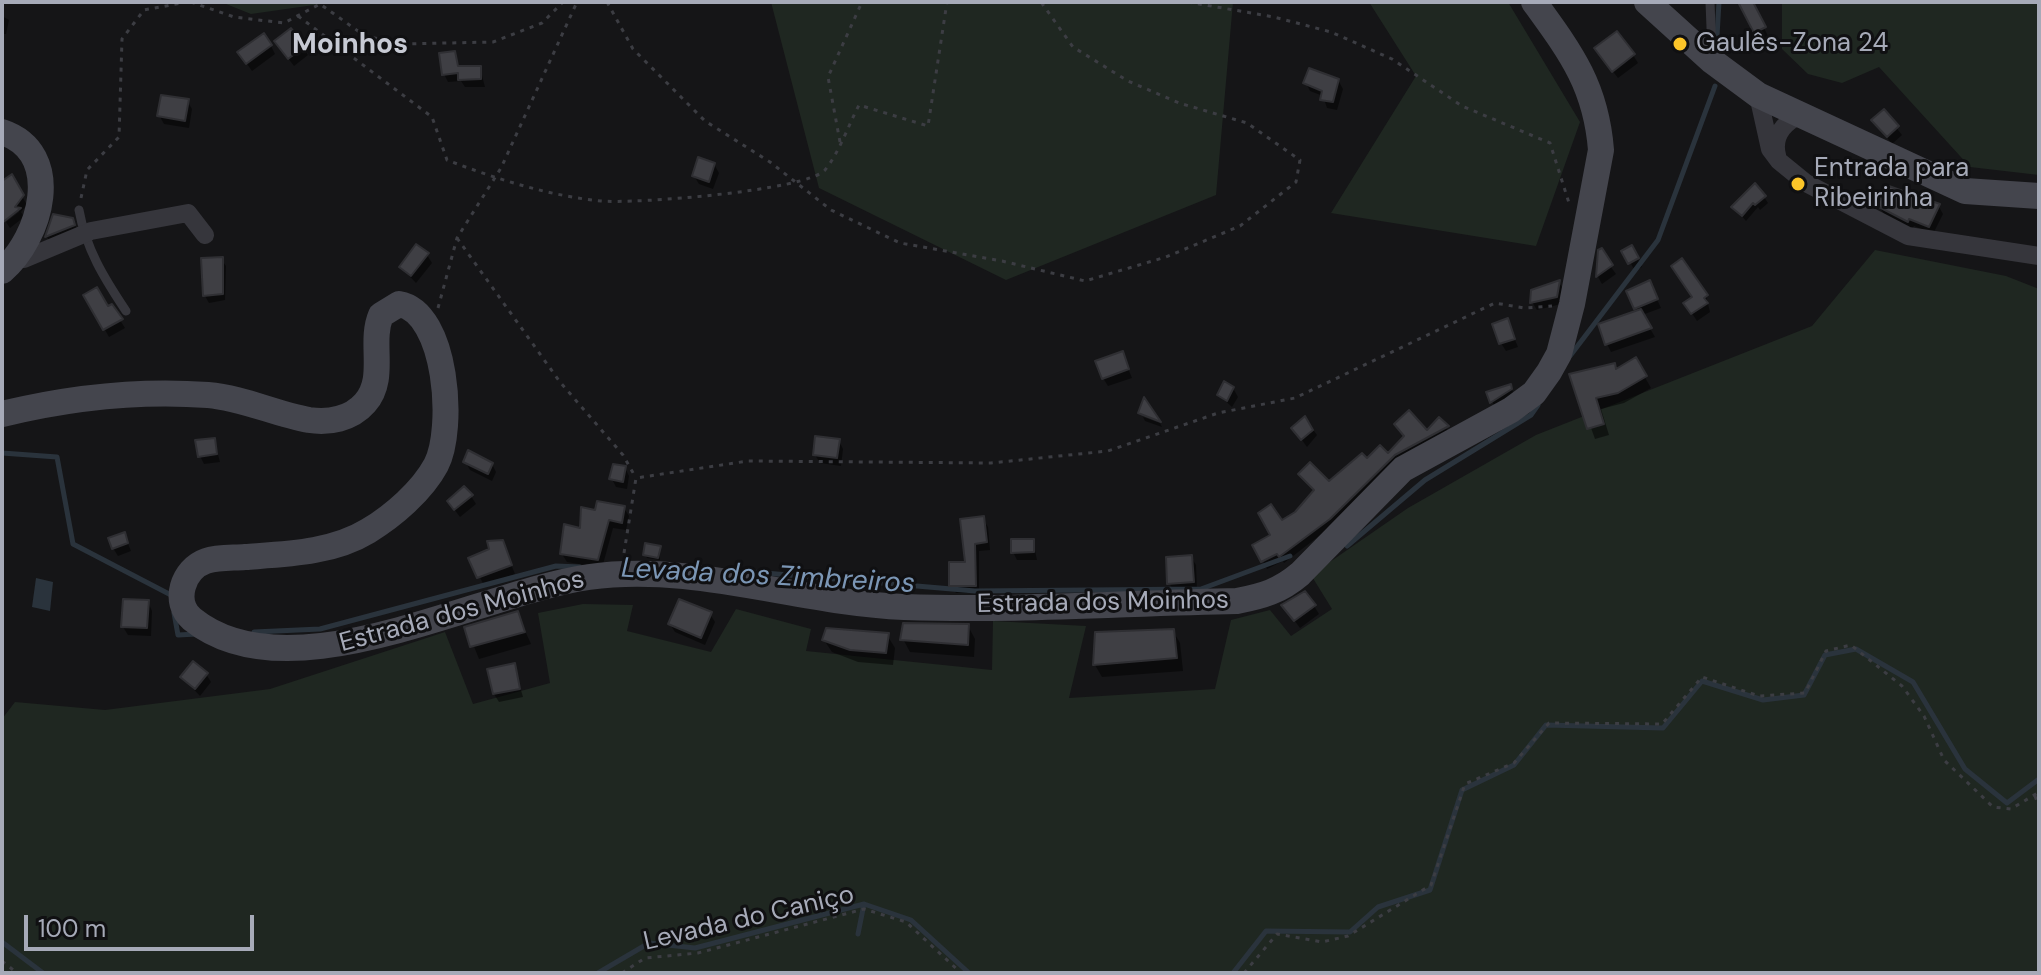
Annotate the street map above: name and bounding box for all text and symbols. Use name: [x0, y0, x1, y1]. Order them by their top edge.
place label: Gaulês-Zona 24: [1696, 28, 1888, 60]
district label: Moinhos: [292, 29, 408, 63]
marker: Gaulês-Zona 24: [1671, 35, 1689, 53]
place label: Entrada para Ribeirinha: [1814, 153, 1969, 214]
marker: Entrada para Ribeirinha: [1789, 175, 1807, 193]
water label: Levada dos Zimbreiros: [620, 553, 916, 601]
street label: Estrada dos Moinhos: [336, 564, 588, 660]
street label: Estrada dos Moinhos: [977, 585, 1229, 621]
street label: Levada do Caniço: [641, 880, 857, 958]
scale bar: [28, 899, 258, 949]
text: 100 m: [38, 913, 106, 944]

